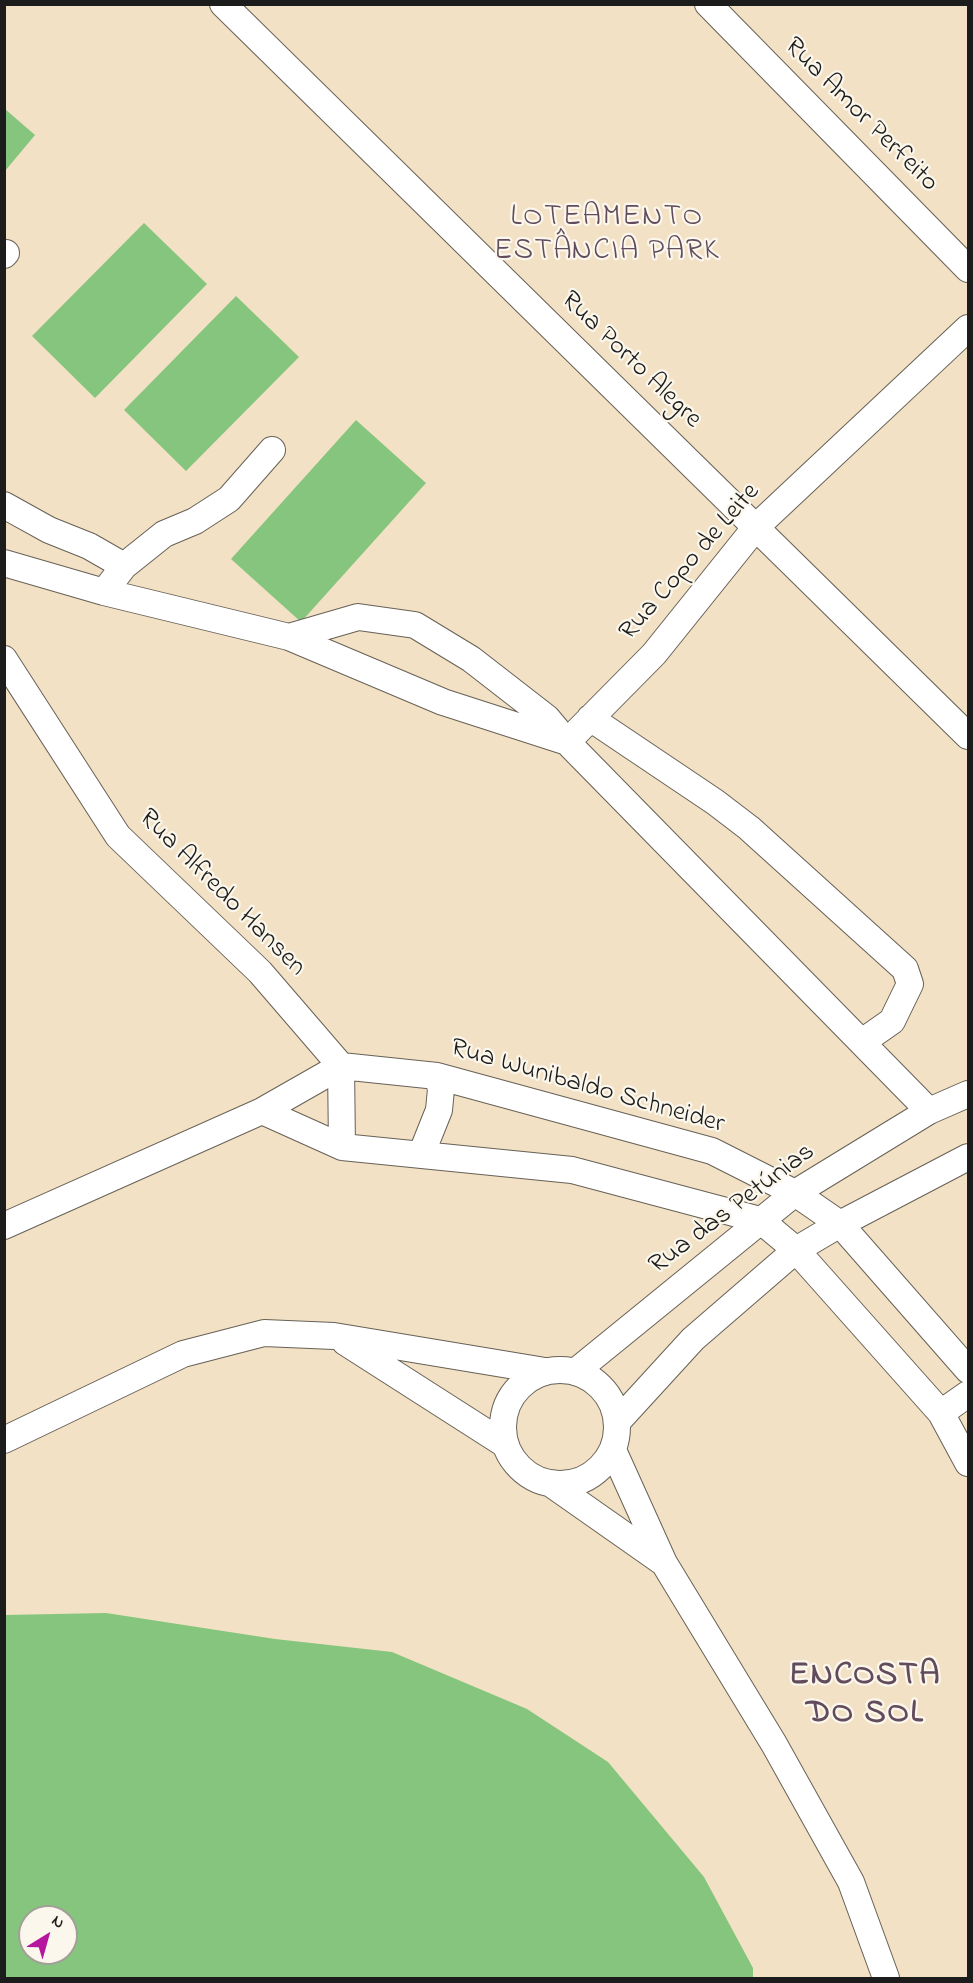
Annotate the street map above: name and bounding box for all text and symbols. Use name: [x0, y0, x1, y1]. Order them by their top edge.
street label: Rua Amor Perfeito: [776, 32, 944, 200]
district label: LOTEAMENTO ESTÂNCIA PARK: [494, 201, 720, 272]
street label: Rua Porto Alegre: [553, 286, 707, 436]
street label: Rua Copo de Leite: [614, 478, 768, 648]
street label: Rua Alfredo Hansen: [130, 803, 312, 985]
street label: Rua Wunibaldo Schneider: [446, 1033, 728, 1143]
street label: Rua das Petúnias: [644, 1137, 822, 1283]
district label: ENCOSTA DO SOL: [789, 1658, 941, 1736]
north arrow: [18, 1905, 78, 1965]
text: N: [46, 1909, 69, 1935]

